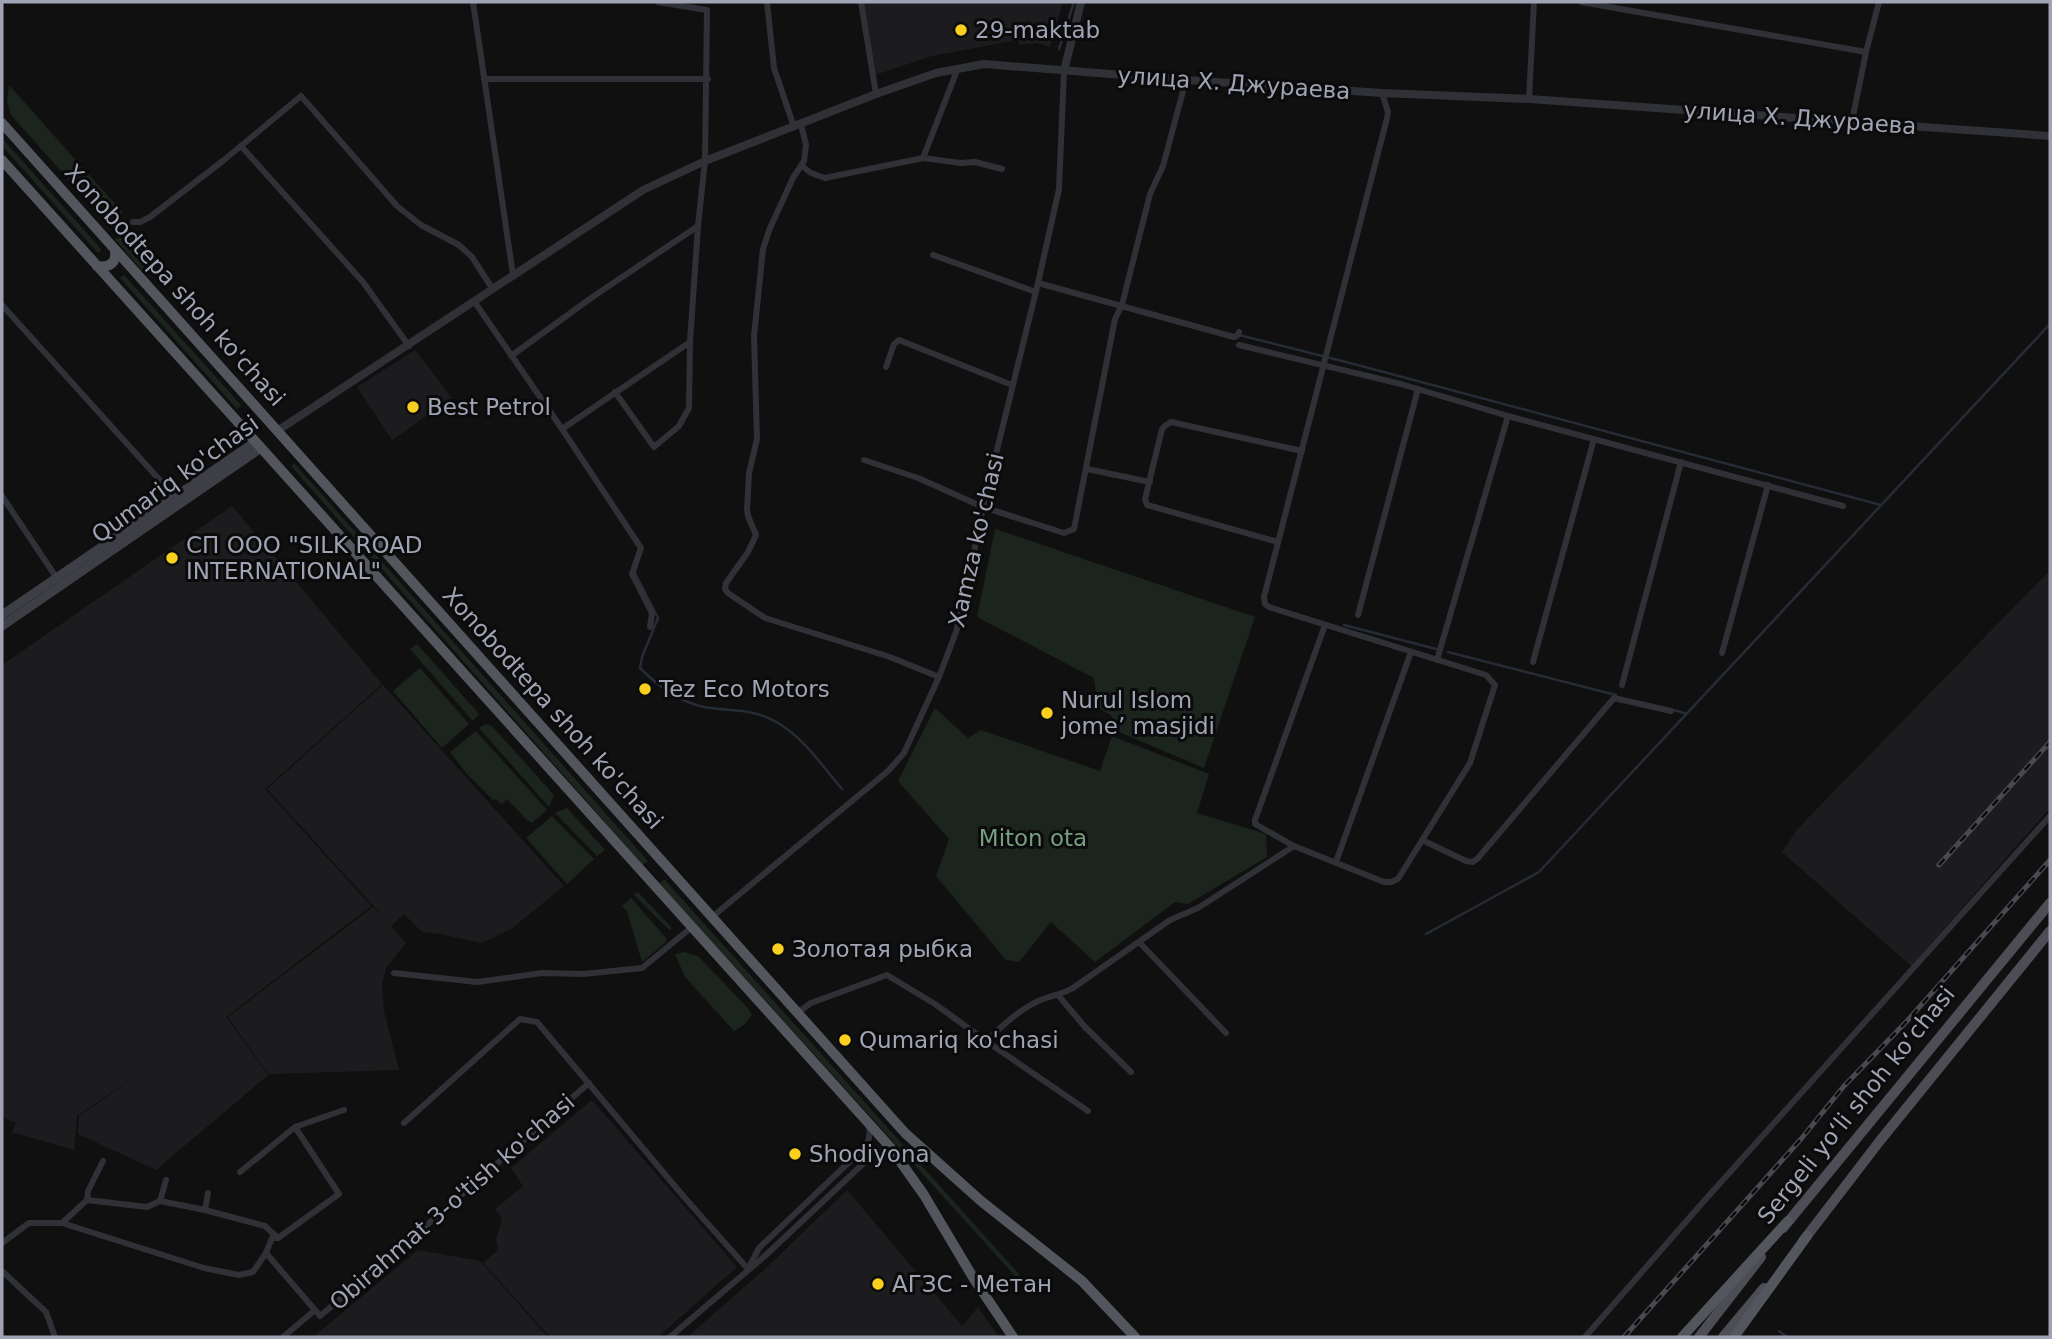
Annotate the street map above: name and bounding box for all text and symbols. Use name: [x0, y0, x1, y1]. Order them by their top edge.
place label: 29-maktab: [975, 17, 1100, 43]
marker: 29-maktab: [953, 22, 969, 38]
street label: улица Х. Джураева: [1117, 62, 1351, 104]
street label: улица Х. Джураева: [1683, 97, 1917, 139]
street label: Xonobodtepa shoh ko'chasi: [60, 159, 290, 411]
place label: Best Petrol: [427, 394, 551, 420]
marker: Best Petrol: [405, 399, 421, 415]
street label: Qumariq ko'chasi: [87, 410, 263, 548]
street label: Xamza ko'chasi: [943, 450, 1009, 630]
place label: СП ООО "SILK ROAD INTERNATIONAL": [186, 532, 423, 584]
marker: СП ООО "SILK ROAD INTERNATIONAL": [164, 550, 180, 566]
street label: Xonobodtepa shoh ko'chasi: [438, 582, 668, 834]
place label: Tez Eco Motors: [658, 676, 830, 702]
marker: Tez Eco Motors: [637, 681, 653, 697]
place label: Nurul Islom jome’ masjidi: [1060, 687, 1215, 739]
marker: Nurul Islom jome’ masjidi: [1039, 705, 1055, 721]
park label: Miton ota: [979, 825, 1087, 851]
place label: Золотая рыбка: [792, 936, 973, 962]
marker: Золотая рыбка: [770, 941, 786, 957]
street label: Sergeli yo‘li shoh ko‘chasi: [1752, 981, 1960, 1229]
place label: Qumariq ko'chasi: [859, 1027, 1059, 1053]
marker: Qumariq ko'chasi: [837, 1032, 853, 1048]
street label: Obirahmat 3-o'tish ko'chasi: [324, 1089, 580, 1315]
place label: Shodiyona: [809, 1141, 930, 1167]
marker: Shodiyona: [787, 1146, 803, 1162]
place label: АГЗС - Метан: [892, 1271, 1052, 1297]
marker: АГЗС - Метан: [870, 1276, 886, 1292]

